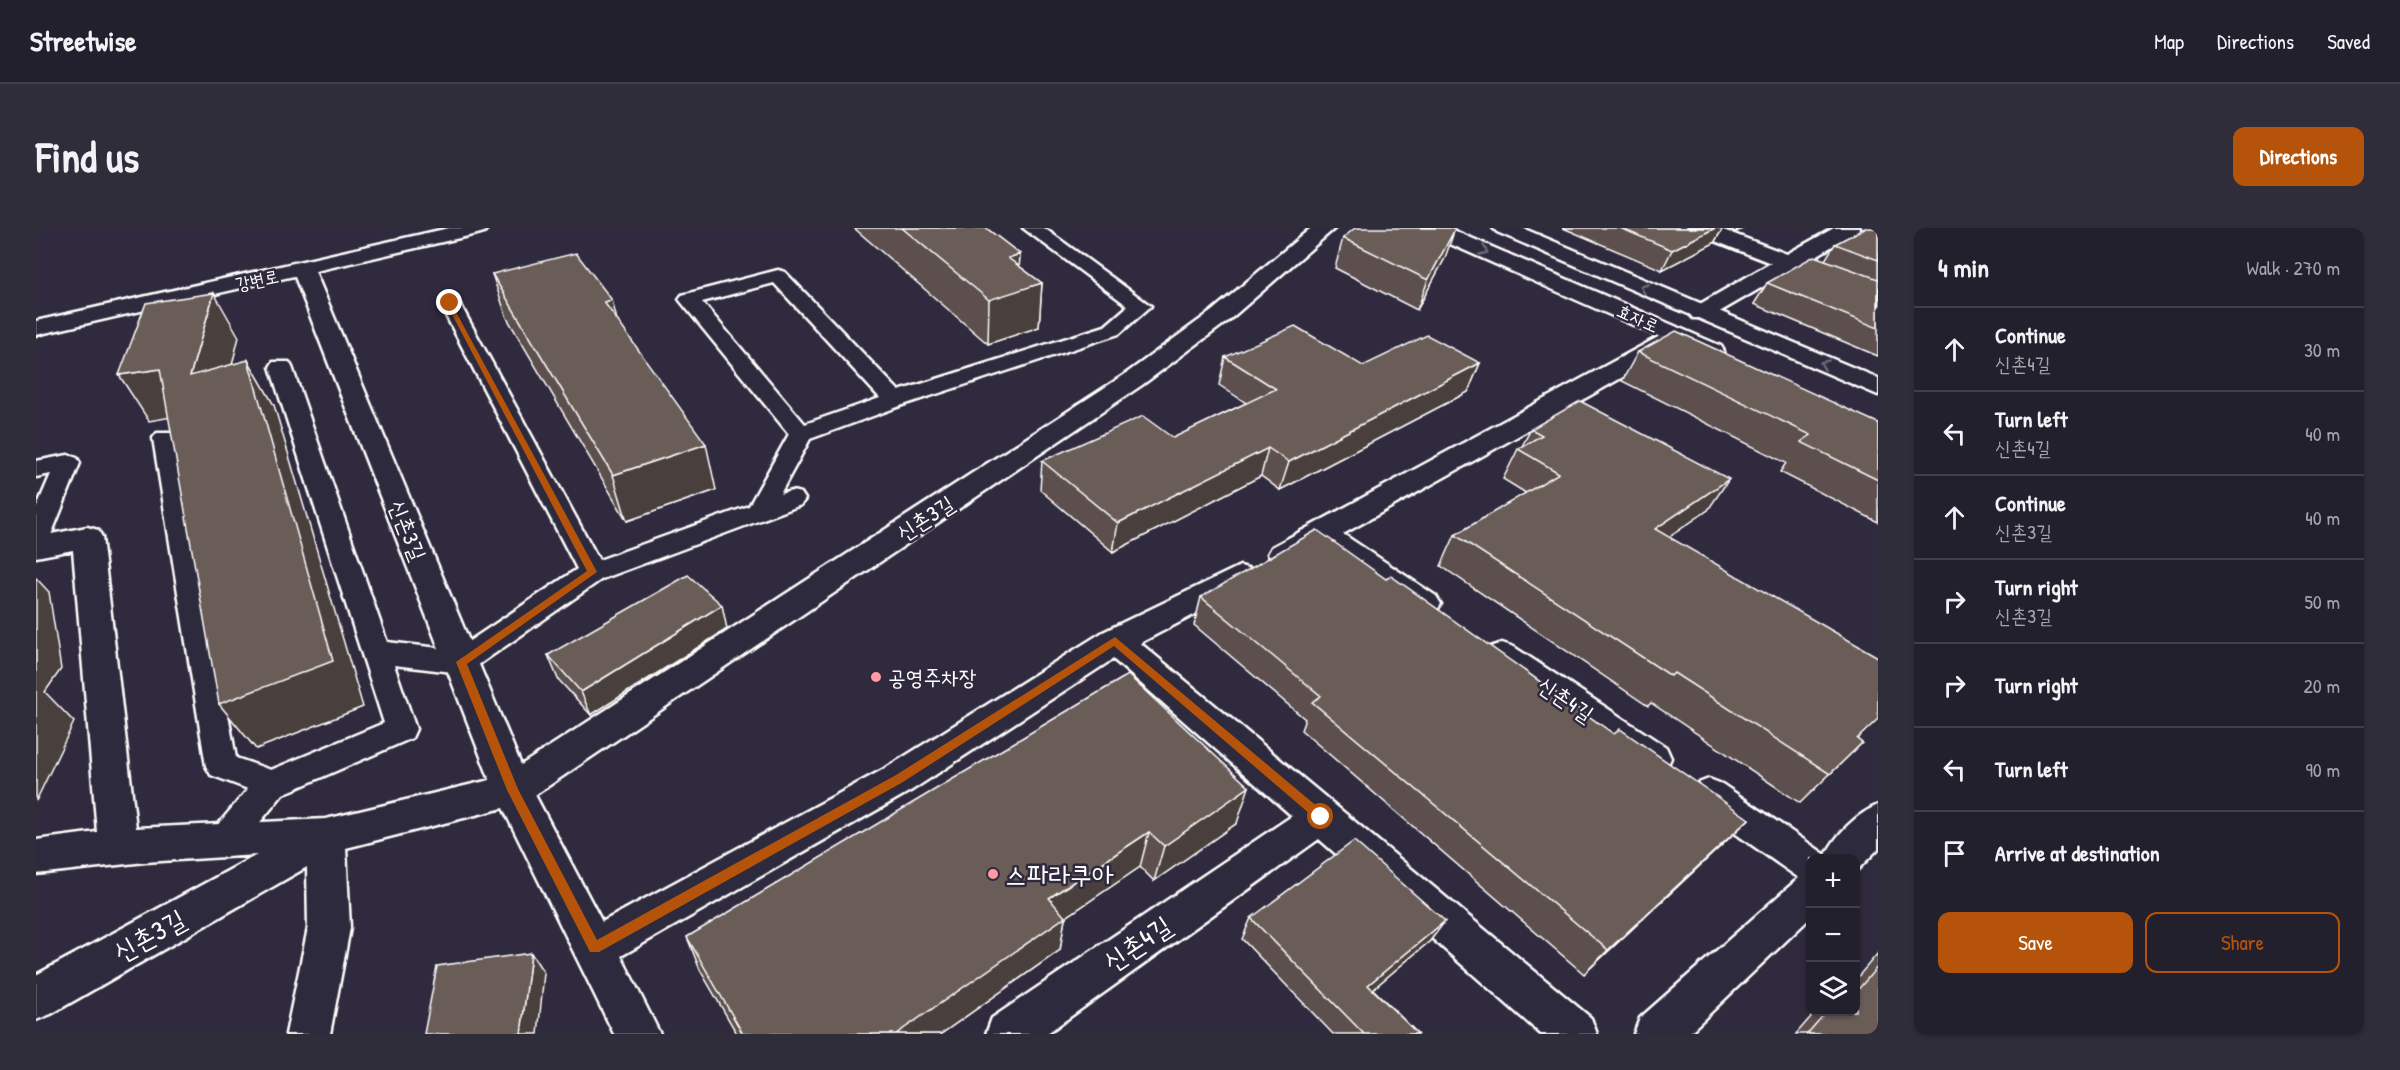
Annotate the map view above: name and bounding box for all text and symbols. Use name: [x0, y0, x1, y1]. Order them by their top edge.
text: Streetwise: [30, 22, 136, 60]
text: Map: [2154, 27, 2184, 56]
text: Directions: [2217, 27, 2294, 56]
text: Saved: [2327, 27, 2370, 56]
button: Directions: [2233, 127, 2364, 186]
text: Find us: [36, 128, 139, 185]
one-way arrow: [1477, 244, 1488, 256]
text: 4 min: [1938, 250, 1989, 285]
text: Walk · 270 m: [2247, 254, 2340, 281]
street label: 강변로: [233, 263, 281, 297]
one-way arrow: [1640, 283, 1651, 295]
route end: [436, 289, 462, 315]
street label: 효자로: [1613, 298, 1663, 338]
text: Continue: [1995, 320, 2066, 350]
icon: ahead: [1938, 333, 1971, 366]
text: 30 m: [2304, 336, 2340, 363]
text: 신촌4길: [1995, 350, 2051, 377]
one-way arrow: [1819, 359, 1830, 371]
text: Turn left: [1995, 404, 2068, 434]
icon: left: [1938, 417, 1971, 450]
text: 40 m: [2305, 420, 2340, 447]
text: 신촌4길: [1995, 434, 2051, 461]
street label: 신촌3길: [890, 488, 960, 548]
text: Continue: [1995, 488, 2066, 518]
street label: 신촌3길: [382, 495, 434, 565]
icon: ahead: [1938, 501, 1971, 534]
text: 40 m: [2305, 504, 2340, 531]
text: 신촌3길: [1995, 518, 2052, 545]
text: Turn right: [1995, 572, 2078, 602]
icon: right: [1938, 585, 1971, 618]
text: 50 m: [2304, 588, 2340, 615]
text: 신촌3길: [1995, 602, 2052, 629]
place label: 공영주차장: [888, 662, 977, 692]
street label: 신촌4길: [1532, 669, 1600, 729]
icon: right: [1938, 669, 1971, 702]
marker: 공영주차장: [869, 670, 883, 684]
text: Turn right: [1995, 670, 2078, 700]
text: 20 m: [2303, 672, 2340, 699]
icon: left: [1938, 753, 1971, 786]
text: Turn left: [1995, 754, 2068, 784]
text: 90 m: [2306, 756, 2340, 783]
route start: [1307, 803, 1333, 829]
icon: arrive: [1938, 837, 1971, 870]
text: Arrive at destination: [1995, 838, 2160, 868]
map controls: [1806, 854, 1860, 1016]
button: +: [1806, 854, 1860, 908]
place label: 스파라쿠아: [1005, 856, 1114, 892]
marker: 스파라쿠아: [986, 867, 1000, 881]
street label: 신촌3길: [106, 900, 192, 969]
street label: 신촌4길: [1096, 907, 1179, 979]
button: −: [1806, 908, 1860, 962]
button: Save: [1938, 912, 2133, 973]
button: Share: [2145, 912, 2340, 973]
button: layers: [1806, 962, 1860, 1016]

